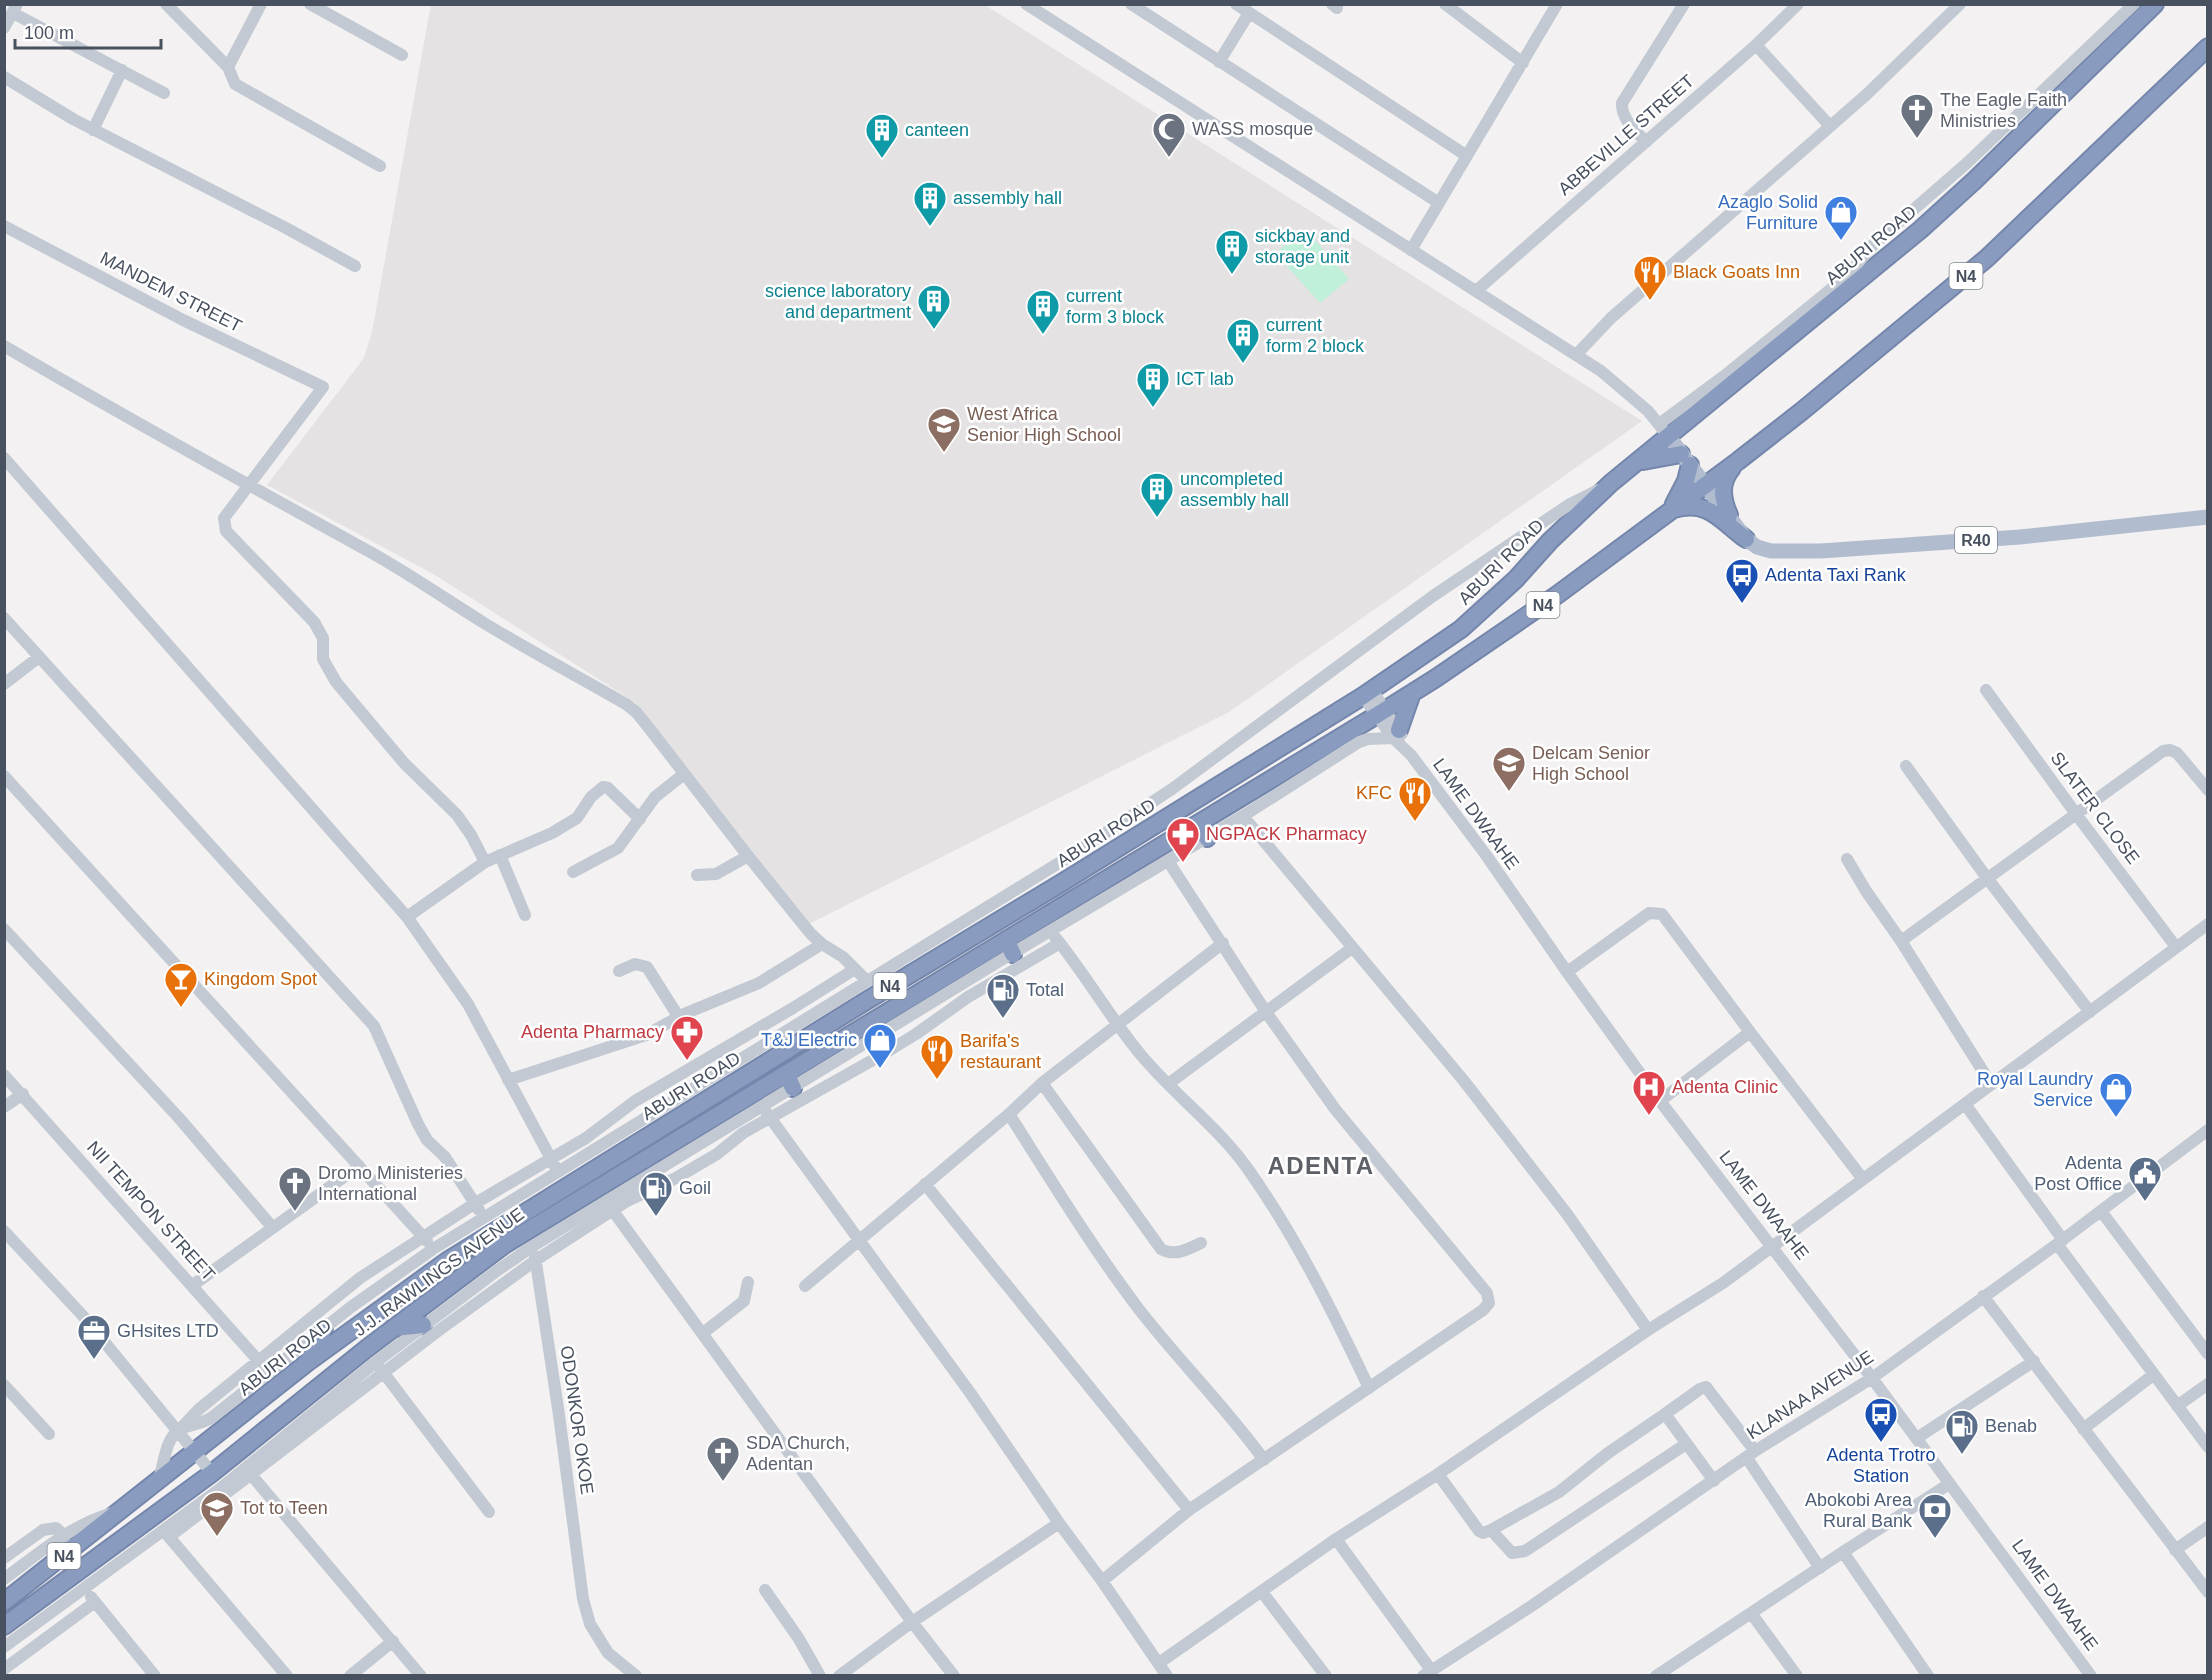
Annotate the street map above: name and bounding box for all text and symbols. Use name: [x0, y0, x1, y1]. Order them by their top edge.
scale bar: [15, 12, 160, 50]
text: 100 m: [24, 23, 74, 43]
street label: ABBEVILLE STREET: [1554, 71, 1698, 199]
place label: The Eagle Faith Ministries: [1940, 90, 2067, 131]
church icon: The Eagle Faith Ministries: [1899, 92, 1935, 139]
mosque icon: WASS mosque: [1151, 111, 1187, 158]
building icon: canteen: [864, 112, 900, 159]
place label: WASS mosque: [1192, 119, 1313, 139]
place label: canteen: [905, 120, 969, 140]
building icon: assembly hall: [912, 180, 948, 227]
place label: assembly hall: [953, 188, 1062, 208]
place label: Azaglo Solid Furniture: [1718, 192, 1818, 233]
shop icon: Azaglo Solid Furniture: [1823, 194, 1859, 241]
street label: ABURI ROAD: [1822, 201, 1920, 289]
place label: sickbay and storage unit: [1255, 226, 1350, 267]
building icon: sickbay and storage unit: [1214, 228, 1250, 275]
street label: MANDEM STREET: [97, 248, 245, 336]
restaurant icon: Black Goats Inn: [1632, 254, 1668, 301]
place label: Black Goats Inn: [1673, 262, 1800, 282]
road number: N4: [1950, 263, 1982, 289]
place label: science laboratory and department: [765, 281, 911, 322]
building icon: science laboratory and department: [916, 283, 952, 330]
place label: current form 3 block: [1066, 286, 1165, 327]
building icon: current form 3 block: [1025, 288, 1061, 335]
place label: current form 2 block: [1266, 315, 1365, 356]
building icon: current form 2 block: [1225, 317, 1261, 364]
building icon: ICT lab: [1135, 361, 1171, 408]
place label: ICT lab: [1176, 369, 1234, 389]
place label: West Africa Senior High School: [967, 404, 1121, 445]
school or university icon: West Africa Senior High School: [926, 406, 962, 453]
place label: uncompleted assembly hall: [1180, 469, 1289, 510]
building icon: uncompleted assembly hall: [1139, 471, 1175, 518]
street label: ABURI ROAD: [1454, 515, 1548, 609]
road number: R40: [1955, 527, 1997, 553]
bus stop icon: Adenta Taxi Rank: [1724, 557, 1760, 604]
place label: Adenta Taxi Rank: [1765, 565, 1907, 585]
road number: N4: [1526, 592, 1560, 618]
place label: Delcam Senior High School: [1532, 743, 1650, 784]
school or university icon: Delcam Senior High School: [1491, 745, 1527, 792]
street label: SLATER CLOSE: [2046, 748, 2144, 868]
street label: LAME DWAAHE: [1429, 755, 1523, 873]
restaurant icon: KFC: [1397, 775, 1433, 822]
place label: KFC: [1356, 783, 1392, 803]
street label: ABURI ROAD: [1053, 795, 1159, 871]
pharmacy icon: NGPACK Pharmacy: [1165, 816, 1201, 863]
place label: NGPACK Pharmacy: [1206, 824, 1367, 844]
bar icon: Kingdom Spot: [163, 961, 199, 1008]
place label: Kingdom Spot: [204, 969, 317, 989]
fuel station icon: Total: [985, 972, 1021, 1019]
road number: N4: [874, 973, 906, 999]
place label: Total: [1026, 980, 1064, 1000]
pharmacy icon: Adenta Pharmacy: [669, 1014, 705, 1061]
place label: Adenta Pharmacy: [521, 1022, 664, 1042]
shop icon: T&J Electric: [862, 1022, 898, 1069]
place label: T&J Electric: [761, 1030, 857, 1050]
place label: Barifa's restaurant: [960, 1031, 1041, 1072]
restaurant icon: Barifa's restaurant: [919, 1033, 955, 1080]
street label: ABURI ROAD: [638, 1048, 744, 1124]
hospital icon: Adenta Clinic: [1631, 1069, 1667, 1116]
place label: Royal Laundry Service: [1977, 1069, 2093, 1110]
shop icon: Royal Laundry Service: [2098, 1071, 2134, 1118]
place label: Adenta Clinic: [1672, 1077, 1778, 1097]
street label: NII TEMPON STREET: [83, 1137, 219, 1285]
street label: LAME DWAAHE: [1715, 1147, 1813, 1263]
district label: ADENTA: [1267, 1152, 1375, 1179]
place label: Adenta Post Office: [2034, 1153, 2123, 1194]
public building icon: Adenta Post Office: [2127, 1155, 2163, 1202]
place label: Dromo Ministeries International: [318, 1163, 463, 1204]
church icon: Dromo Ministeries International: [277, 1165, 313, 1212]
fuel station icon: Goil: [638, 1170, 674, 1217]
place label: Goil: [679, 1178, 711, 1198]
street label: J.J. RAWLINGS AVENUE: [350, 1204, 528, 1340]
office icon: GHsites LTD: [76, 1313, 112, 1360]
street label: ABURI ROAD: [235, 1315, 335, 1399]
place label: GHsites LTD: [117, 1321, 219, 1341]
street label: ODONKOR OKOE: [557, 1344, 597, 1496]
street label: KLANAA AVENUE: [1743, 1347, 1877, 1443]
bus stop icon: Adenta Trotro Station: [1863, 1396, 1899, 1443]
fuel station icon: Benab: [1944, 1408, 1980, 1455]
place label: Benab: [1985, 1416, 2037, 1436]
place label: SDA Church, Adentan: [746, 1433, 850, 1474]
church icon: SDA Church, Adentan: [705, 1435, 741, 1482]
place label: Adenta Trotro Station: [1826, 1445, 1936, 1486]
school or university icon: Tot to Teen: [199, 1490, 235, 1537]
place label: Abokobi Area Rural Bank: [1805, 1490, 1913, 1531]
bank icon: Abokobi Area Rural Bank: [1917, 1492, 1953, 1539]
place label: Tot to Teen: [240, 1498, 328, 1518]
street label: LAME DWAAHE: [2008, 1536, 2102, 1654]
road number: N4: [48, 1543, 80, 1569]

